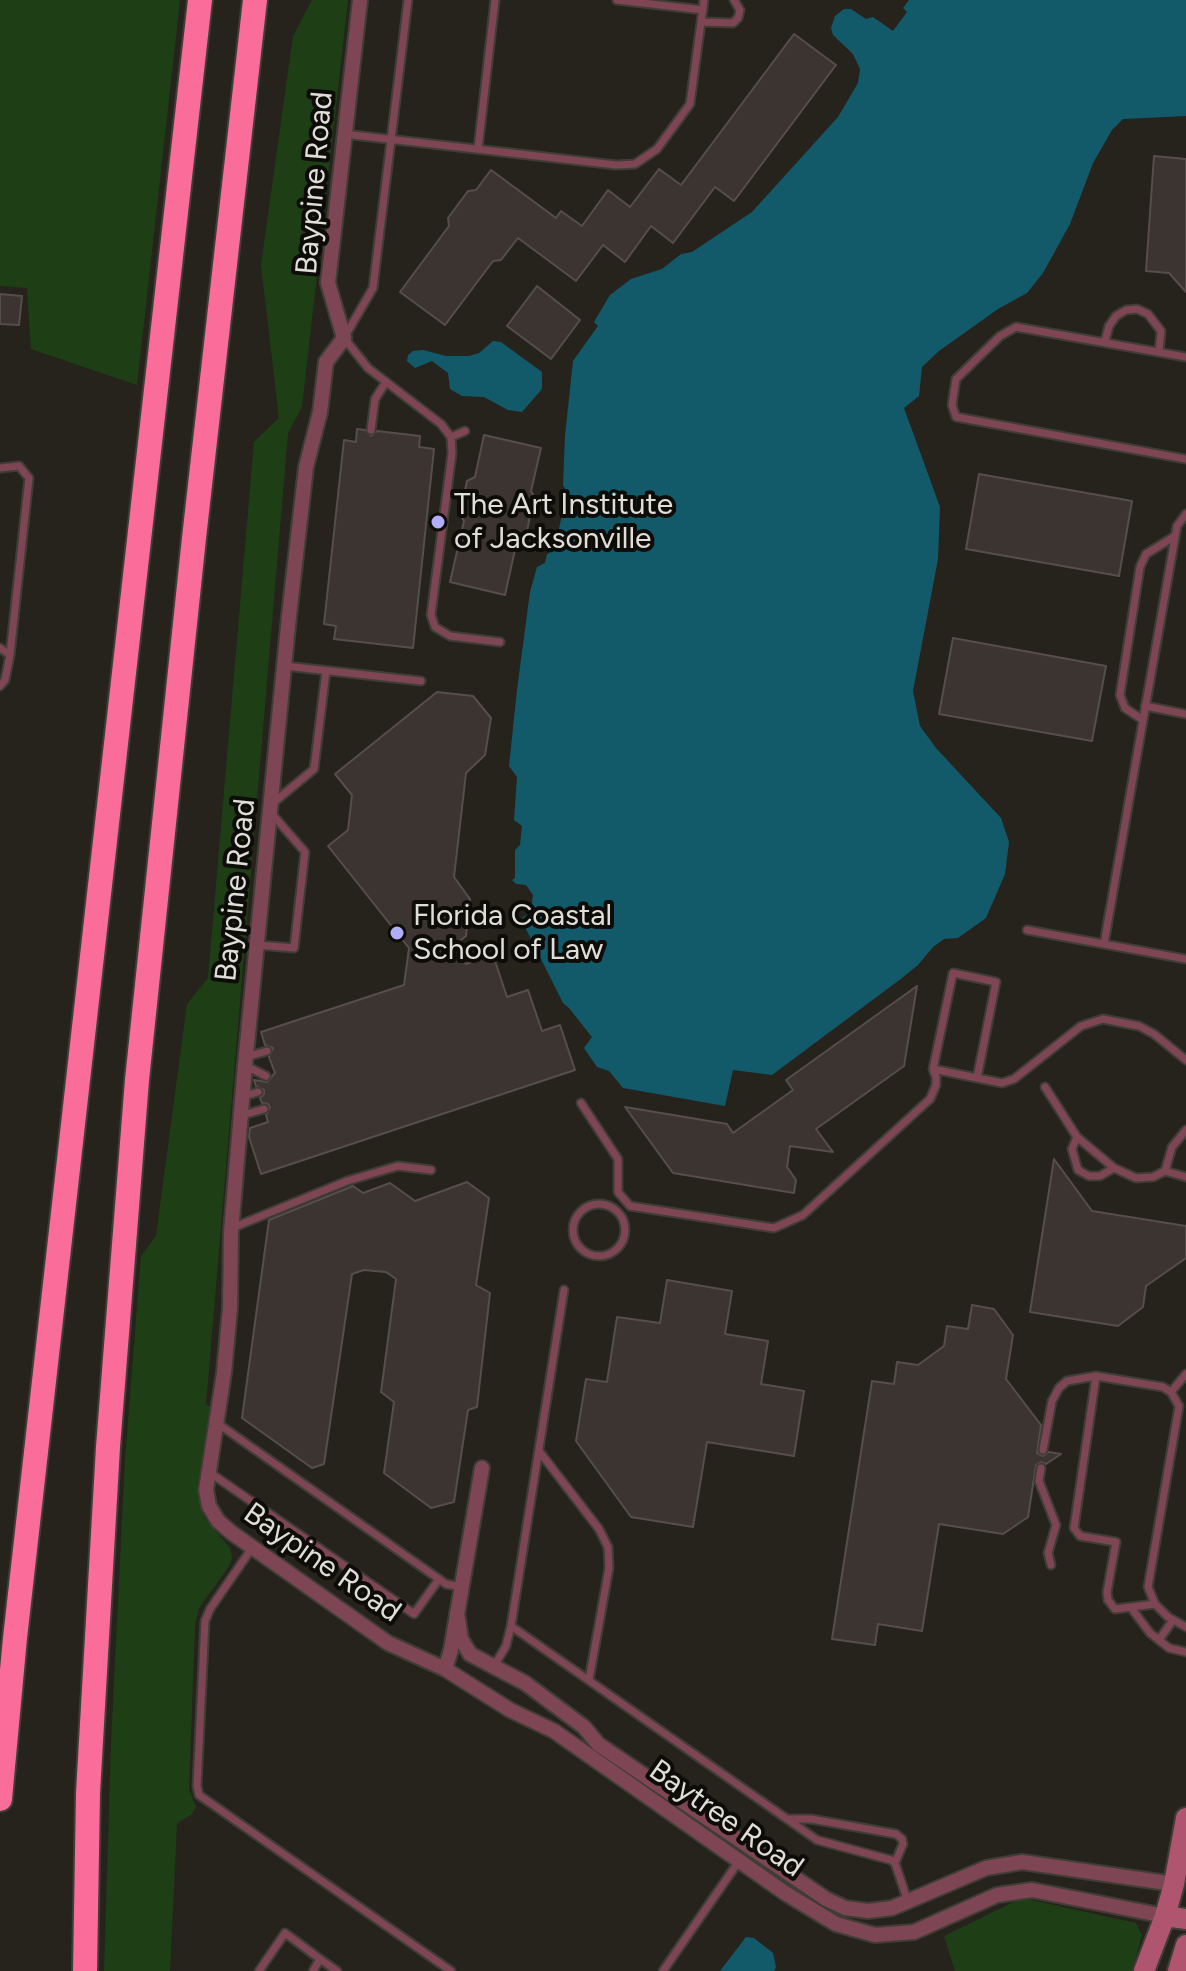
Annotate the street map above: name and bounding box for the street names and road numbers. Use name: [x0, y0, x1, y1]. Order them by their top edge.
street label: Baypine Road: [289, 90, 341, 276]
street label: Baypine Road: [209, 797, 263, 983]
street label: Baypine Road: [237, 1496, 407, 1630]
street label: Baytree Road: [642, 1753, 810, 1885]

